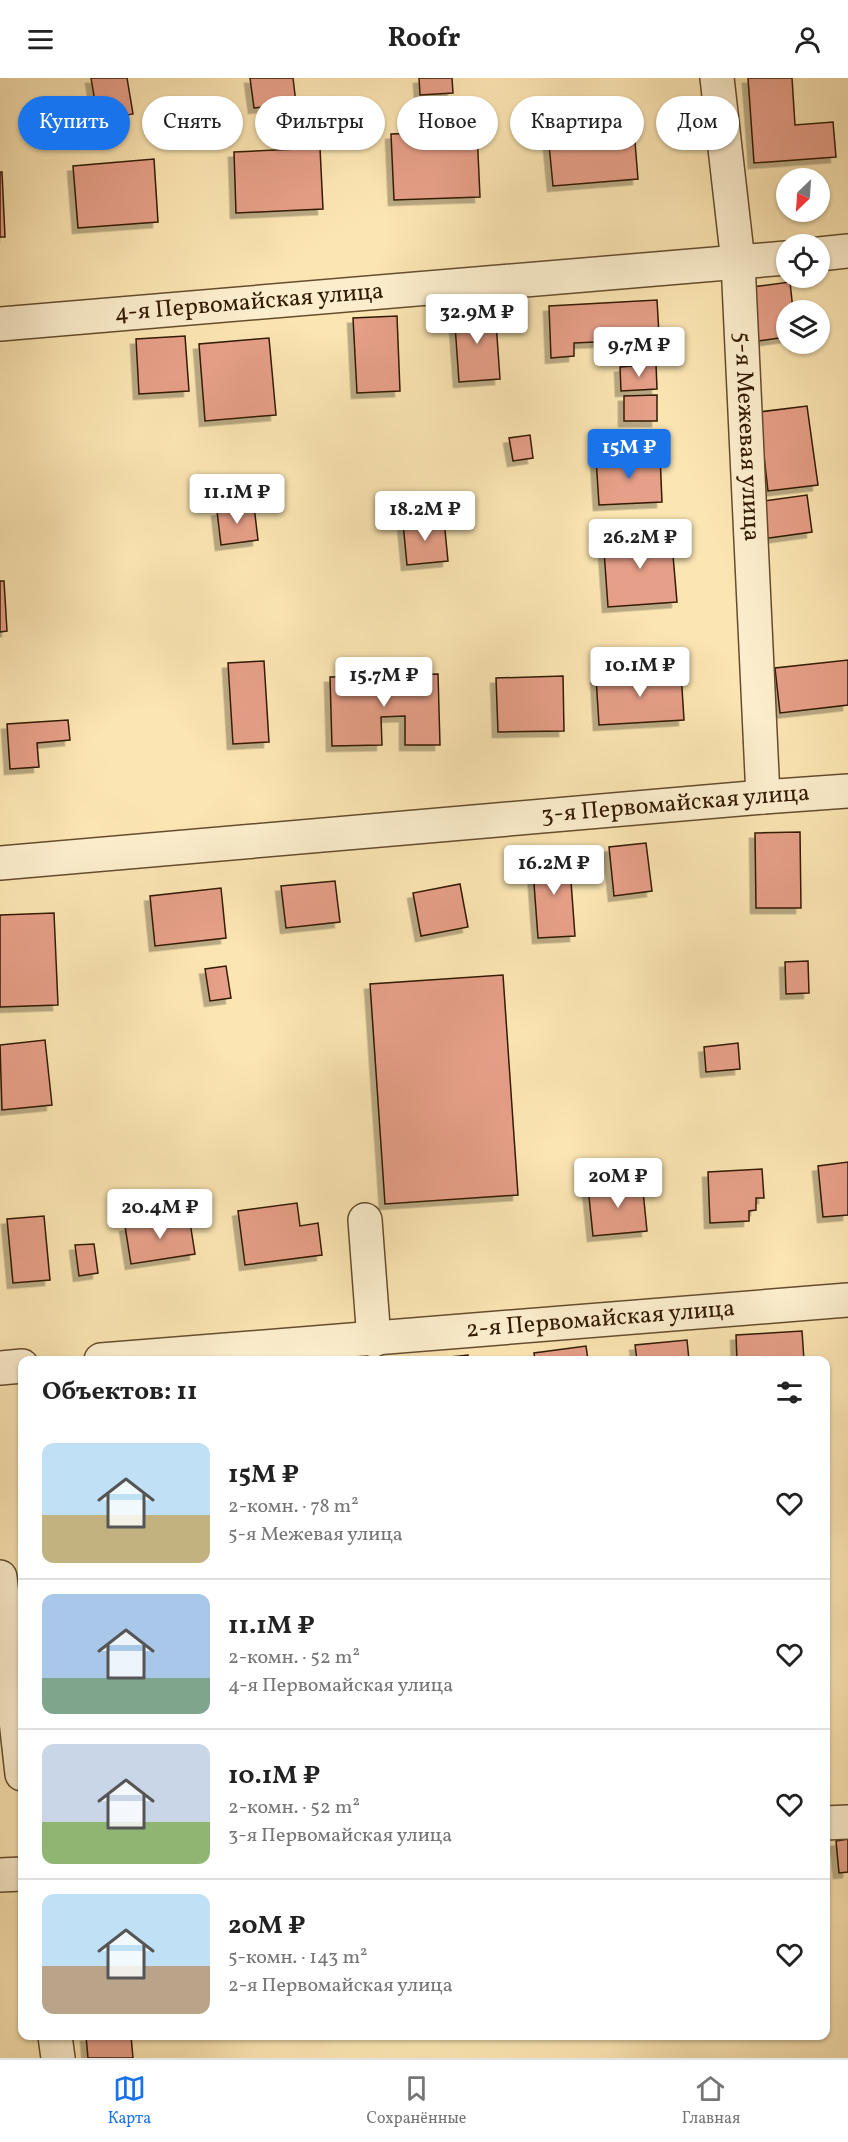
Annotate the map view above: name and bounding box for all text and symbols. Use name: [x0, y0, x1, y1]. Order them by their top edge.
text: Roofr: [388, 20, 460, 58]
icon: menu: [24, 23, 57, 56]
icon: person: [791, 23, 824, 56]
chip: Купить: [18, 96, 130, 150]
chip: Снять: [142, 96, 243, 150]
chip: Фильтры: [255, 96, 385, 150]
chip: Новое: [397, 96, 498, 150]
chip: Квартира: [510, 96, 644, 150]
chip: Дом: [656, 96, 739, 150]
north arrow: [776, 168, 830, 222]
map controls: [776, 168, 830, 354]
button: locate: [776, 234, 830, 288]
street label: 4-я Первомайская улица: [113, 275, 385, 331]
pin: 32.9M ₽: [422, 294, 532, 345]
text: 32.9M ₽: [440, 299, 514, 327]
button: layers: [776, 300, 830, 354]
pin: 9.7M ₽: [590, 327, 688, 378]
street label: 5-я Межевая улица: [724, 331, 768, 542]
text: 9.7M ₽: [608, 332, 670, 360]
pin: 15M ₽: [587, 429, 671, 480]
text: 15M ₽: [602, 434, 656, 462]
pin: 11.1M ₽: [182, 474, 292, 525]
text: 11.1M ₽: [204, 479, 270, 507]
pin: 18.2M ₽: [370, 491, 480, 542]
text: 18.2M ₽: [389, 496, 461, 524]
pin: 26.2M ₽: [585, 519, 695, 570]
text: 26.2M ₽: [603, 524, 677, 552]
pin: 10.1M ₽: [585, 647, 695, 698]
text: 10.1M ₽: [604, 652, 676, 680]
pin: 15.7M ₽: [329, 657, 439, 708]
text: 15.7M ₽: [349, 662, 419, 690]
street label: 3-я Первомайская улица: [540, 777, 811, 833]
pin: 16.2M ₽: [499, 845, 609, 896]
text: 16.2M ₽: [518, 850, 590, 878]
pin: 20M ₽: [576, 1158, 660, 1209]
text: 20M ₽: [588, 1163, 648, 1191]
pin: 20.4M ₽: [105, 1189, 215, 1240]
text: 20.4M ₽: [121, 1194, 199, 1222]
street label: 2-я Первомайская улица: [465, 1292, 736, 1348]
text: Объектов: 11: [42, 1374, 197, 1410]
icon: filters: [773, 1376, 806, 1409]
text: 15M ₽: [228, 1457, 299, 1493]
icon: home: [90, 1467, 162, 1539]
icon: heart: [773, 1487, 806, 1520]
text: 2-комн. · 78 m²: [228, 1493, 359, 1521]
text: 5-я Межевая улица: [228, 1521, 403, 1549]
text: 11.1M ₽: [228, 1608, 315, 1644]
icon: home: [90, 1618, 162, 1690]
icon: heart: [773, 1638, 806, 1671]
text: 2-комн. · 52 m²: [228, 1644, 360, 1672]
text: 4-я Первомайская улица: [228, 1672, 453, 1700]
text: 10.1M ₽: [228, 1758, 320, 1794]
icon: home: [90, 1768, 162, 1840]
icon: heart: [773, 1788, 806, 1821]
text: 2-комн. · 52 m²: [228, 1794, 360, 1822]
text: 3-я Первомайская улица: [228, 1822, 452, 1850]
text: 20M ₽: [228, 1908, 306, 1944]
icon: home: [90, 1918, 162, 1990]
icon: heart: [773, 1938, 806, 1971]
text: 5-комн. · 143 m²: [228, 1944, 367, 1972]
text: 2-я Первомайская улица: [228, 1972, 453, 2000]
tab: Карта: [108, 2072, 151, 2130]
tab: Сохранённые: [367, 2072, 466, 2130]
tab: Главная: [682, 2072, 740, 2130]

